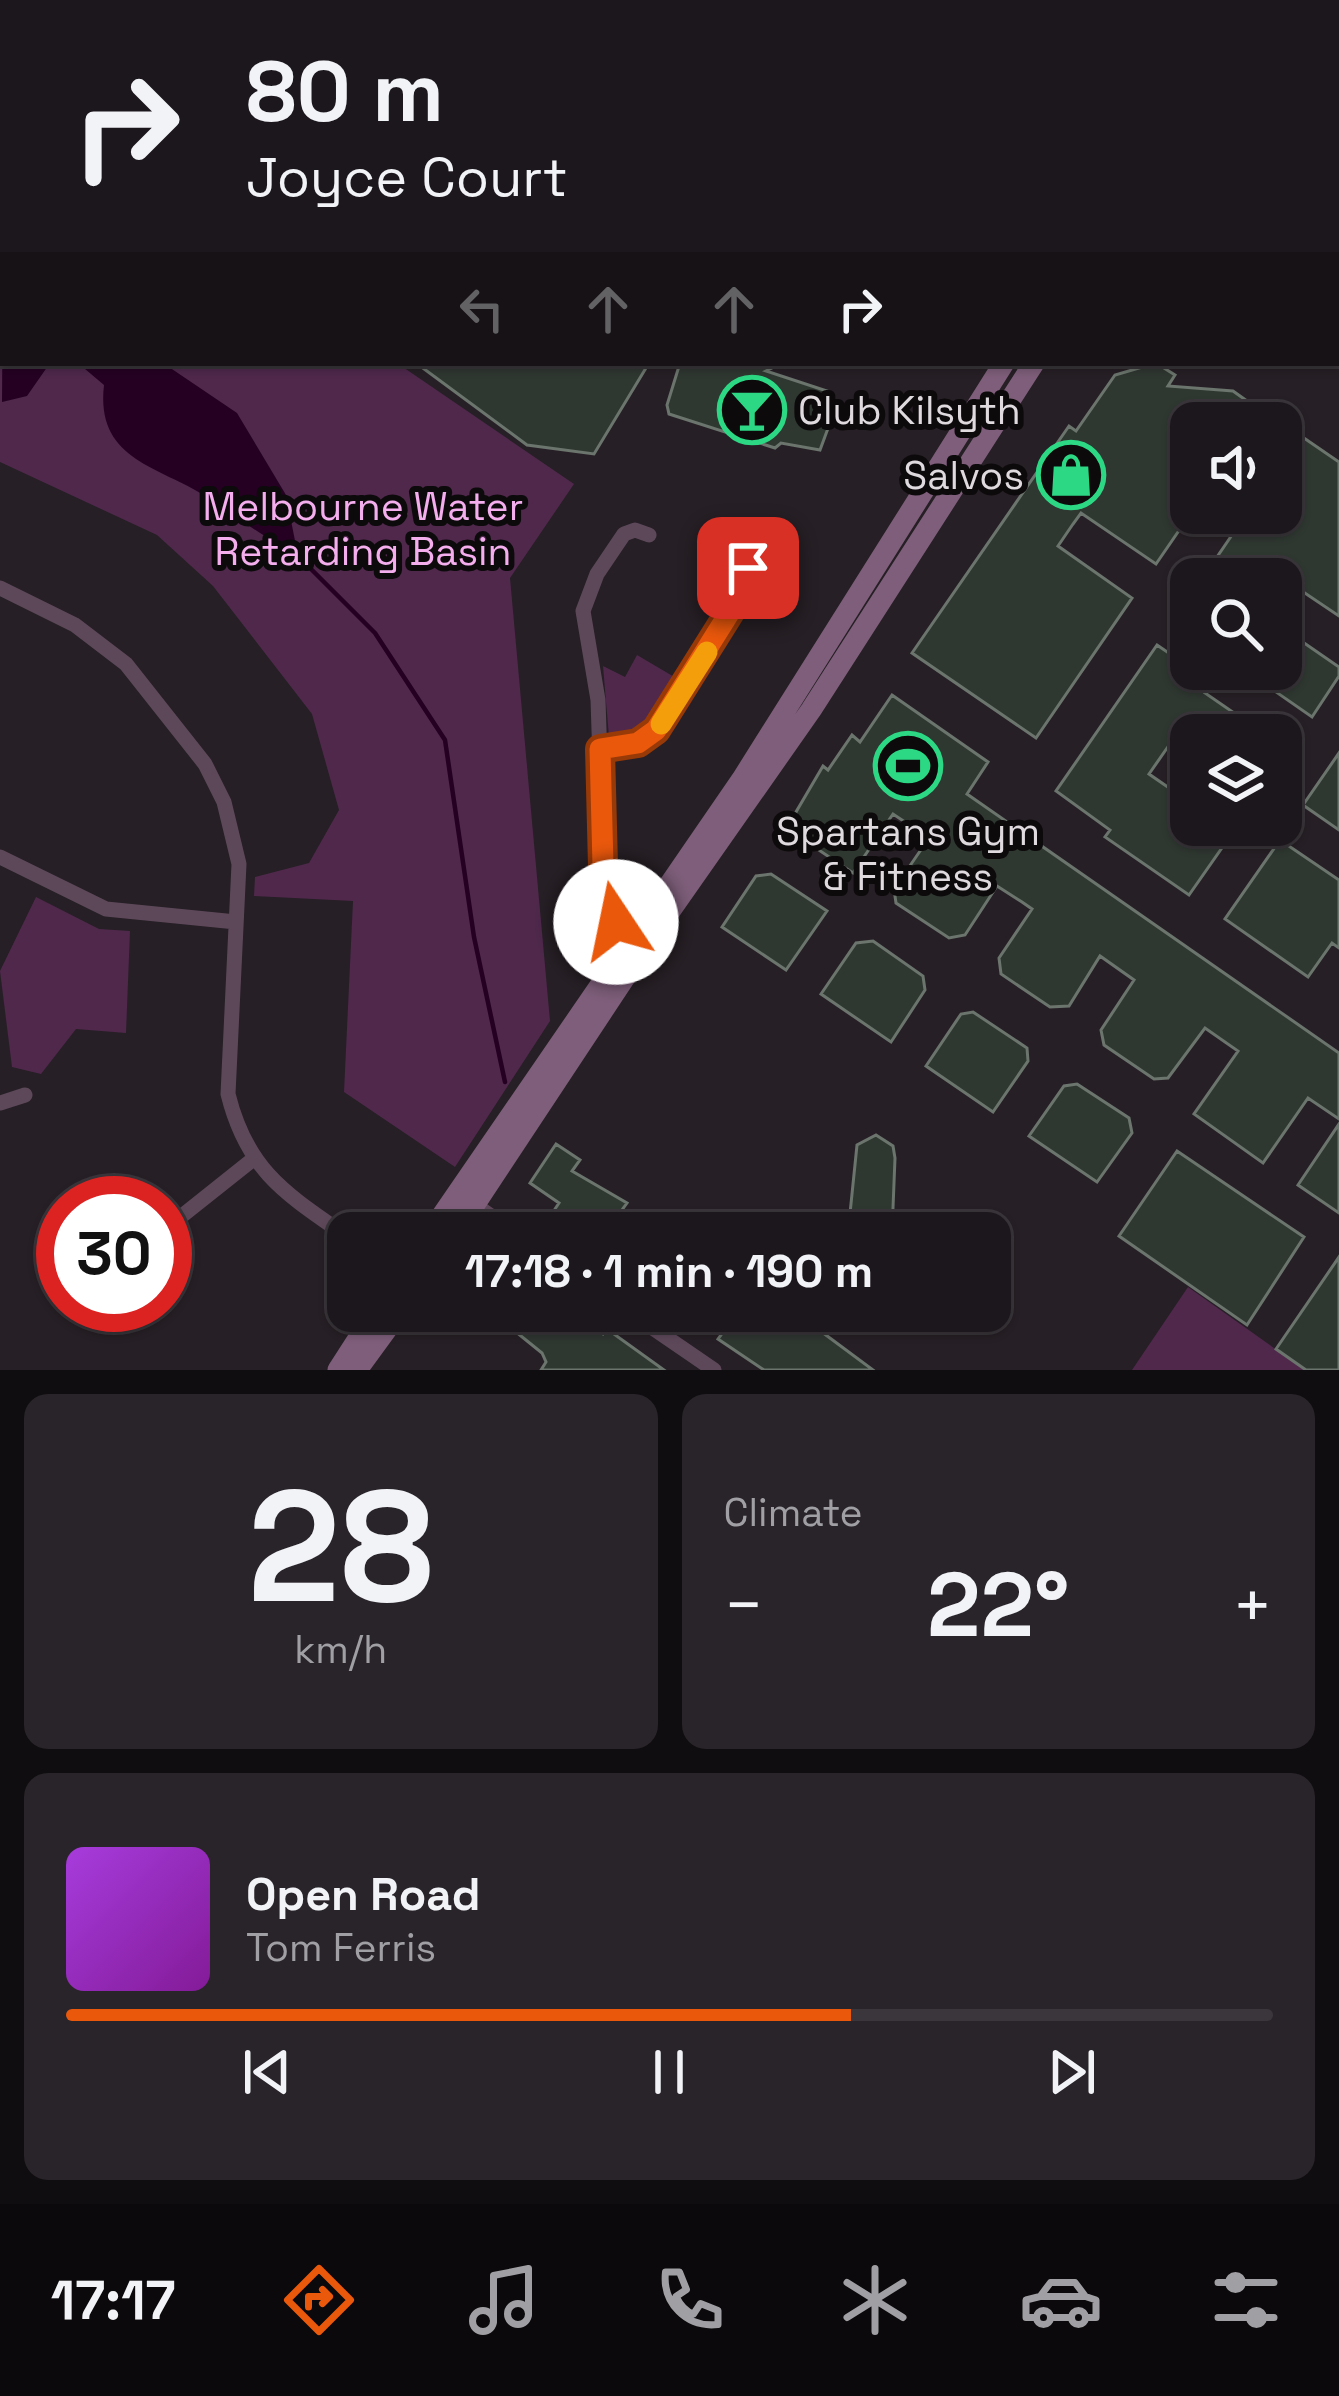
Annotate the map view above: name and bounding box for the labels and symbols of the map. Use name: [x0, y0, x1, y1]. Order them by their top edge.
bar icon: Club Kilsyth: [717, 375, 787, 445]
place label: Club Kilsyth: [798, 386, 1021, 435]
shop icon: Salvos: [1036, 440, 1106, 510]
place label: Salvos: [903, 451, 1024, 500]
park label: Melbourne Water Retarding Basin: [203, 482, 523, 576]
pin: [697, 517, 799, 619]
sports icon: Spartans Gym & Fitness: [873, 731, 943, 801]
place label: Spartans Gym & Fitness: [776, 807, 1040, 901]
position arrow: [553, 859, 679, 985]
speed limit sign: 30: [36, 1176, 192, 1332]

